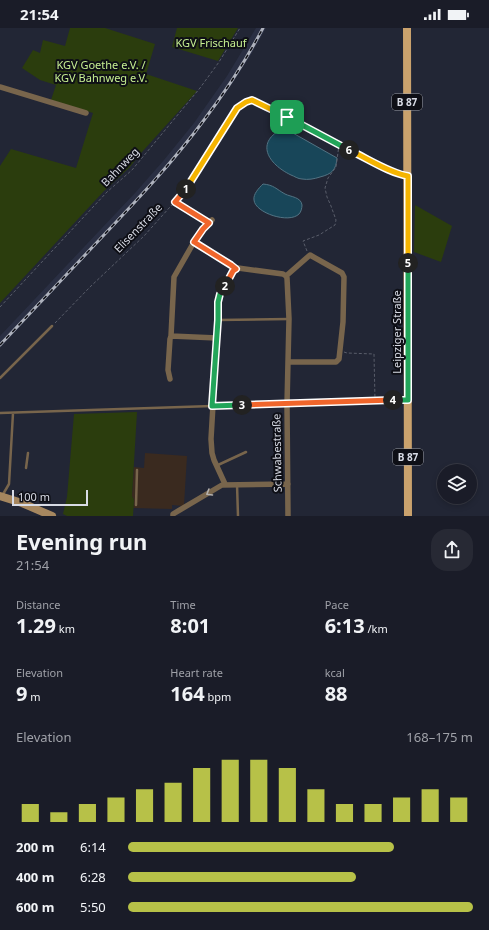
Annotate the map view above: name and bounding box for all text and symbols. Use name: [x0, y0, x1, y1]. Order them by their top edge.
text: 21:54: [20, 4, 59, 24]
park label: KGV Frischauf: [175, 35, 248, 50]
park label: KGV Goethe e.V. / KGV Bahnweg e.V.: [55, 57, 148, 85]
road number: B 87: [392, 94, 422, 110]
pin: [270, 100, 304, 134]
icon: arrive: [276, 106, 298, 128]
pin: 6: [339, 140, 359, 160]
text: 6: [346, 142, 352, 157]
street label: Bahnweg: [97, 144, 142, 189]
pin: 1: [176, 179, 196, 199]
text: 1: [183, 181, 189, 196]
street label: Elisenstraße: [110, 200, 165, 256]
pin: 5: [398, 253, 418, 273]
text: 5: [405, 255, 411, 270]
pin: 2: [215, 276, 235, 296]
text: 2: [222, 278, 228, 293]
street label: Leipziger Straße: [389, 290, 404, 374]
pin: 4: [383, 390, 403, 410]
text: 4: [390, 392, 396, 407]
pin: 3: [232, 395, 252, 415]
text: 3: [239, 397, 245, 412]
street label: Schwabestraße: [268, 413, 285, 493]
road number: B 87: [393, 449, 423, 465]
map controls: [437, 464, 477, 504]
button: layers: [437, 464, 477, 504]
scale bar: [12, 488, 88, 507]
one-way arrow: [206, 488, 213, 495]
text: 100 m: [18, 489, 50, 504]
text: Evening run: [16, 526, 147, 556]
button: share: [431, 529, 473, 571]
text: 21:54: [16, 556, 49, 574]
text: Distance: [16, 597, 61, 612]
text: Time: [170, 597, 196, 612]
text: Pace: [325, 597, 349, 612]
text: 1.29: [16, 612, 56, 639]
text: 8:01: [170, 612, 210, 639]
text: 6:13: [325, 612, 365, 639]
text: km: [56, 621, 75, 636]
text: /km: [365, 621, 388, 636]
text: Elevation: [16, 665, 63, 680]
text: Heart rate: [170, 665, 223, 680]
text: kcal: [325, 665, 345, 680]
text: 9: [16, 680, 27, 707]
text: 164: [170, 680, 205, 707]
text: 88: [325, 680, 348, 707]
text: m: [27, 689, 41, 704]
text: bpm: [205, 689, 231, 704]
text: Elevation: [16, 728, 72, 746]
text: 168–175 m: [406, 728, 473, 746]
text: 200 m: [16, 838, 54, 856]
text: 6:14: [80, 838, 106, 856]
text: 400 m: [16, 868, 54, 886]
text: 6:28: [80, 868, 106, 886]
text: 600 m: [16, 898, 54, 916]
text: 5:50: [80, 898, 106, 916]

